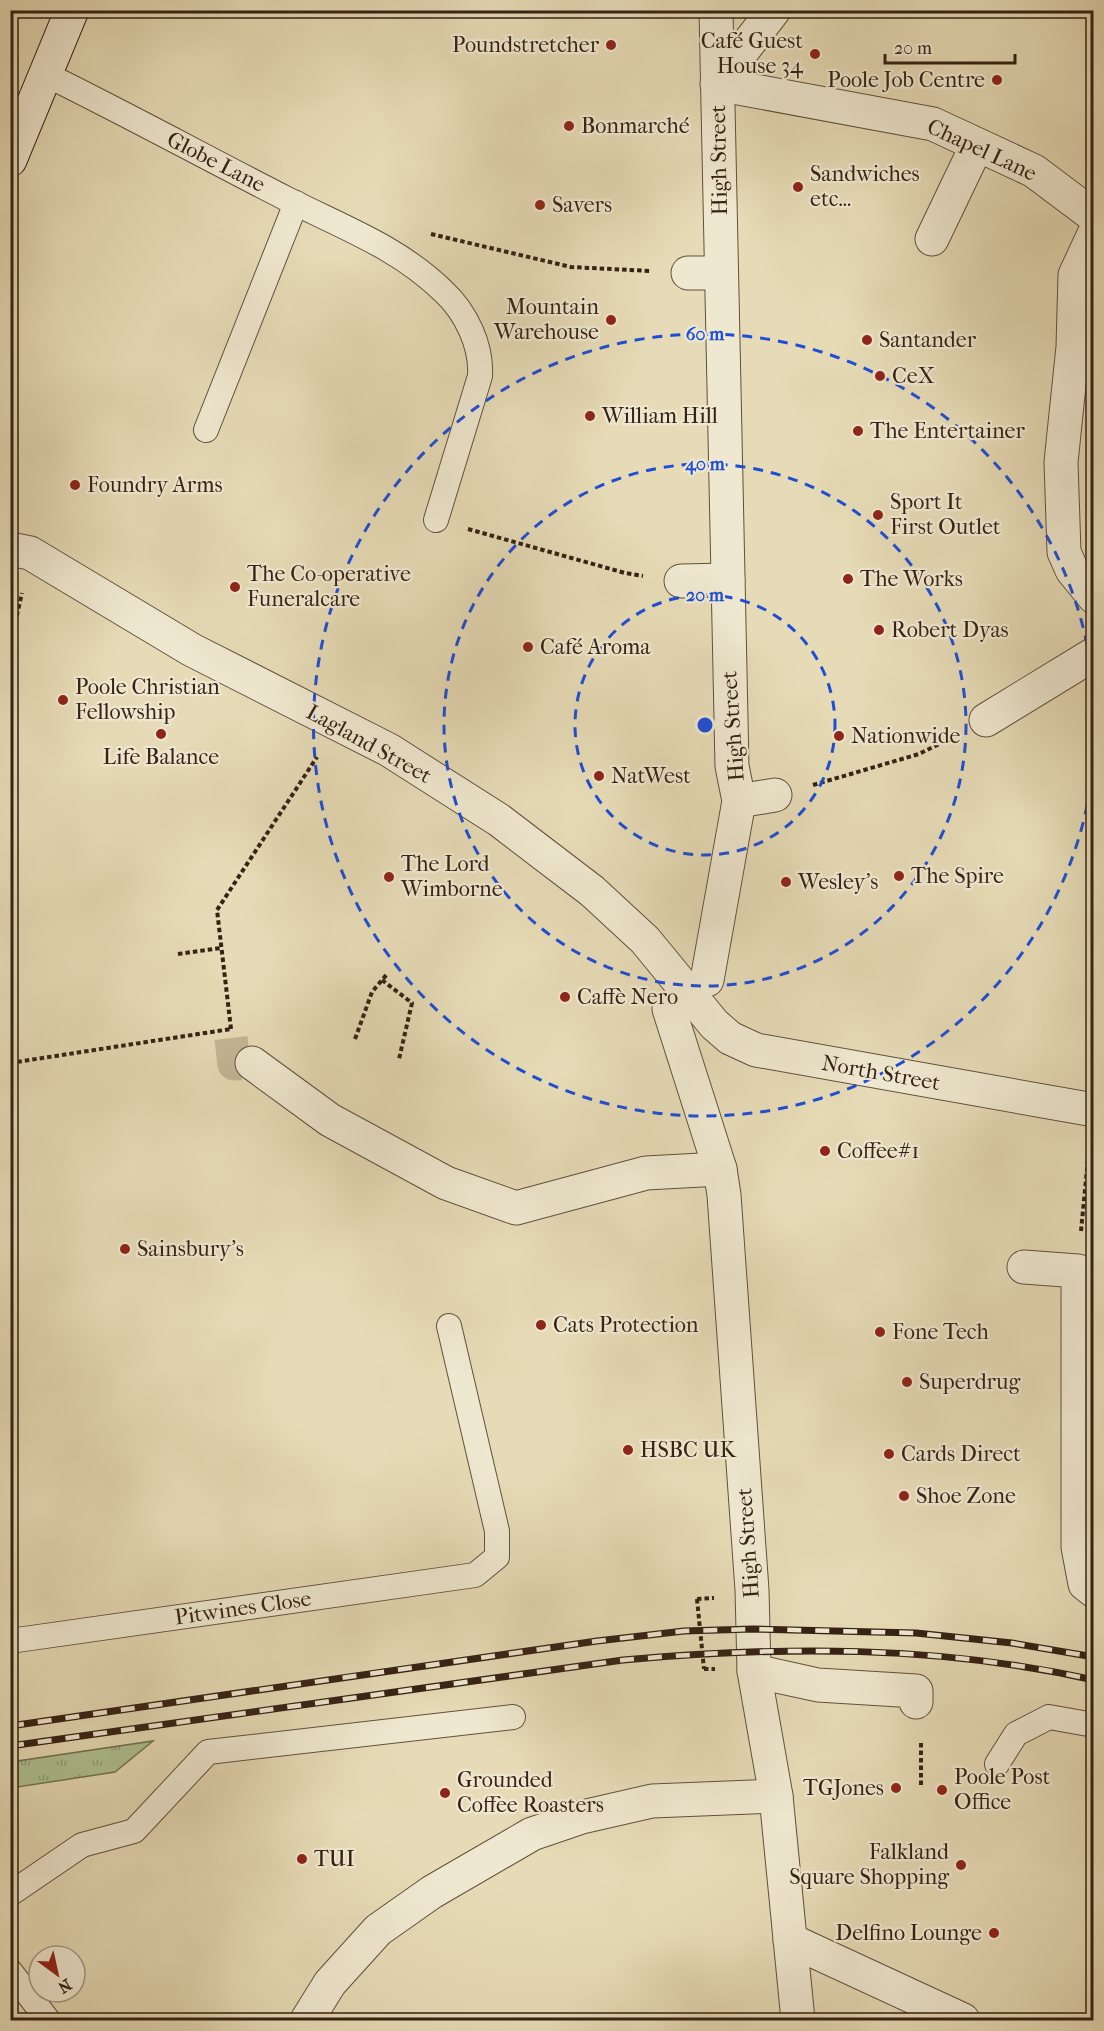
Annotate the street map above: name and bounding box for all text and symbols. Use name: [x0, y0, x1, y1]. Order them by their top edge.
scale bar: [885, 27, 1016, 65]
place label: Café Guest House 34: [701, 28, 804, 79]
place label: Poundstretcher: [452, 32, 600, 58]
marker: Poundstretcher: [604, 38, 618, 52]
text: 20 m: [894, 38, 932, 59]
marker: Café Guest House 34: [808, 47, 822, 61]
place label: Poole Job Centre: [827, 67, 985, 93]
marker: Poole Job Centre: [990, 73, 1004, 87]
street label: High Street: [705, 104, 733, 216]
place label: Bonmarché: [581, 113, 690, 139]
street label: Chapel Lane: [923, 113, 1041, 187]
marker: Bonmarché: [562, 119, 576, 133]
street label: Globe Lane: [163, 126, 270, 198]
place label: Sandwiches etc...: [810, 161, 920, 212]
marker: Sandwiches etc...: [791, 180, 805, 194]
place label: Savers: [552, 192, 612, 218]
marker: Savers: [533, 198, 547, 212]
place label: Mountain Warehouse: [493, 294, 599, 345]
marker: Mountain Warehouse: [604, 313, 618, 327]
text: 60 m: [686, 324, 725, 345]
place label: Santander: [879, 327, 977, 353]
marker: Santander: [860, 333, 874, 347]
place label: CeX: [892, 363, 935, 389]
marker: CeX: [873, 369, 887, 383]
place label: William Hill: [601, 403, 718, 429]
marker: William Hill: [583, 409, 597, 423]
place label: The Entertainer: [870, 418, 1025, 444]
marker: The Entertainer: [851, 424, 865, 438]
text: 40 m: [684, 454, 726, 475]
place label: Foundry Arms: [87, 472, 223, 498]
marker: Foundry Arms: [68, 478, 82, 492]
place label: Sport It First Outlet: [890, 489, 1001, 540]
marker: Sport It First Outlet: [871, 508, 885, 522]
place label: The Co-operative Funeralcare: [247, 561, 411, 612]
place label: The Works: [860, 566, 963, 592]
marker: The Works: [841, 572, 855, 586]
marker: The Co-operative Funeralcare: [228, 580, 242, 594]
text: 20 m: [686, 585, 725, 606]
place label: Robert Dyas: [891, 617, 1009, 643]
marker: Robert Dyas: [872, 623, 886, 637]
place label: Café Aroma: [540, 634, 651, 660]
marker: Café Aroma: [521, 640, 535, 654]
street label: High Street: [716, 670, 750, 782]
place label: Poole Christian Fellowship: [75, 674, 220, 725]
marker: Poole Christian Fellowship: [56, 693, 70, 707]
street label: Lagland Street: [302, 699, 436, 789]
centre of rings: [695, 715, 715, 735]
place label: Nationwide: [851, 723, 961, 749]
marker: Life Balance: [154, 727, 168, 741]
marker: Nationwide: [832, 729, 846, 743]
place label: Life Balance: [103, 744, 219, 770]
place label: NatWest: [611, 763, 691, 789]
marker: NatWest: [592, 769, 606, 783]
place label: The Lord Wimborne: [400, 851, 503, 902]
place label: The Spire: [911, 863, 1004, 889]
place label: Wesley's: [797, 869, 878, 895]
marker: The Spire: [892, 869, 906, 883]
marker: The Lord Wimborne: [382, 870, 396, 884]
marker: Wesley's: [779, 875, 793, 889]
place label: Caffè Nero: [577, 984, 678, 1010]
marker: Caffè Nero: [558, 990, 572, 1004]
street label: North Street: [820, 1050, 942, 1096]
place label: Coffee#1: [837, 1138, 919, 1164]
marker: Coffee#1: [818, 1144, 832, 1158]
place label: Sainsbury's: [137, 1236, 244, 1262]
marker: Sainsbury's: [118, 1242, 132, 1256]
place label: Cats Protection: [553, 1312, 699, 1338]
marker: Cats Protection: [534, 1318, 548, 1332]
place label: Fone Tech: [892, 1319, 989, 1345]
marker: Fone Tech: [873, 1325, 887, 1339]
place label: Superdrug: [919, 1369, 1020, 1395]
marker: Superdrug: [900, 1375, 914, 1389]
place label: HSBC UK: [640, 1437, 737, 1463]
place label: Cards Direct: [901, 1441, 1021, 1467]
marker: HSBC UK: [621, 1443, 635, 1457]
marker: Cards Direct: [882, 1447, 896, 1461]
place label: Shoe Zone: [916, 1483, 1016, 1509]
street label: High Street: [731, 1487, 765, 1599]
marker: Shoe Zone: [897, 1489, 911, 1503]
street label: Pitwines Close: [173, 1586, 313, 1630]
place label: Poole Post Office: [954, 1764, 1051, 1815]
place label: Grounded Coffee Roasters: [457, 1767, 604, 1818]
place label: TGJones: [803, 1775, 884, 1801]
marker: TGJones: [889, 1781, 903, 1795]
marker: Poole Post Office: [935, 1783, 949, 1797]
marker: Grounded Coffee Roasters: [438, 1786, 452, 1800]
place label: Falkland Square Shopping: [789, 1839, 950, 1890]
place label: TUI: [314, 1846, 355, 1872]
marker: TUI: [295, 1852, 309, 1866]
marker: Falkland Square Shopping: [954, 1858, 968, 1872]
place label: Delfino Lounge: [835, 1920, 982, 1946]
marker: Delfino Lounge: [987, 1926, 1001, 1940]
north arrow: [27, 1944, 87, 2004]
text: N: [54, 1975, 75, 1998]

